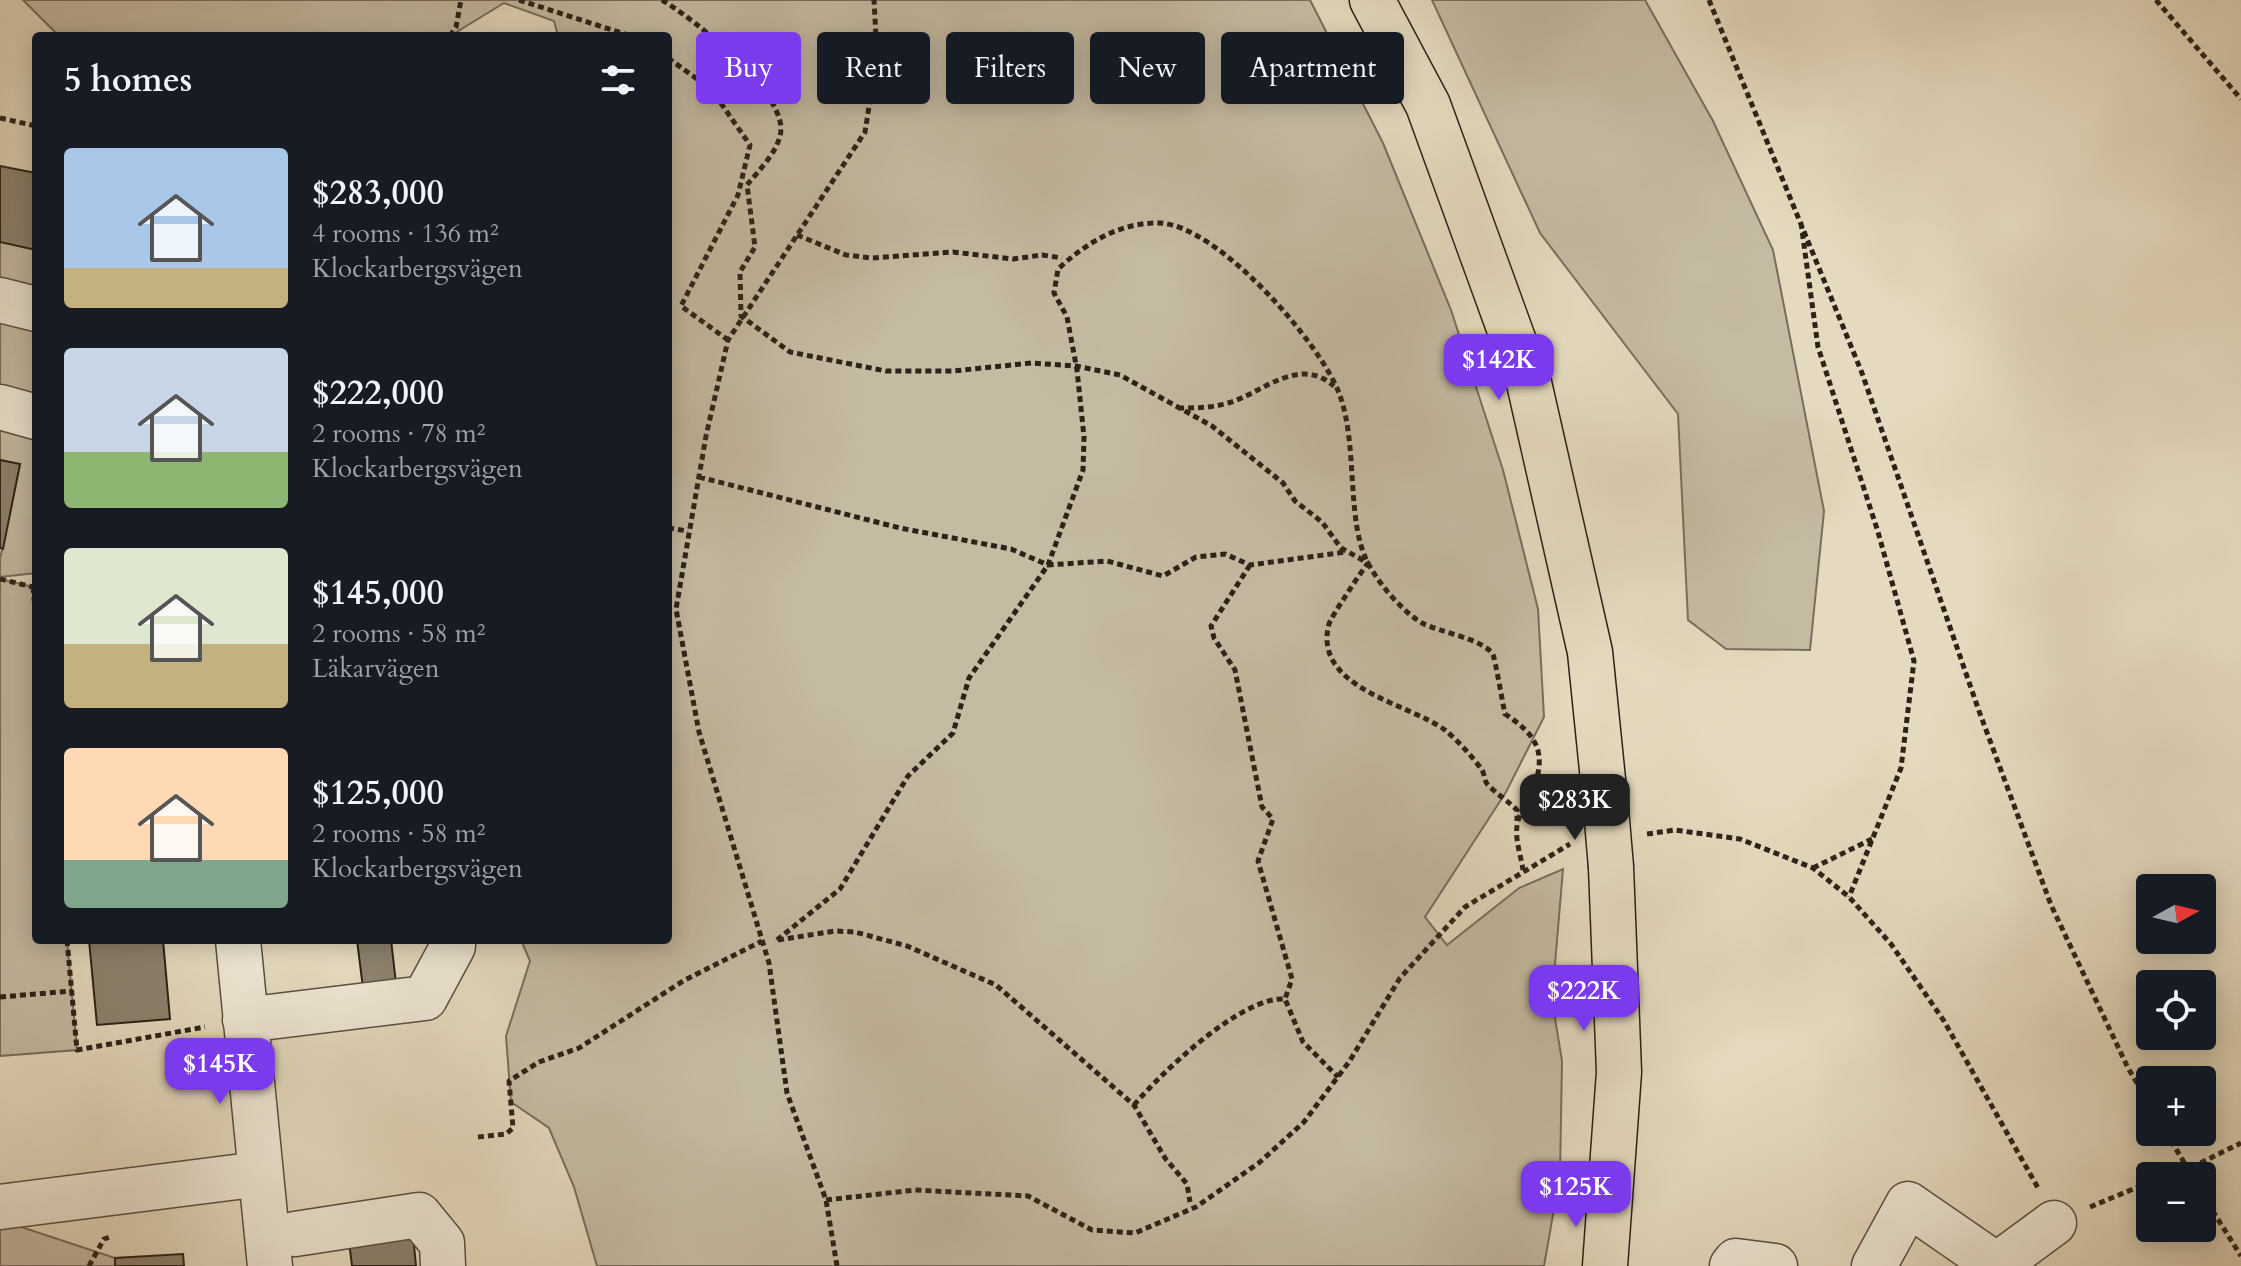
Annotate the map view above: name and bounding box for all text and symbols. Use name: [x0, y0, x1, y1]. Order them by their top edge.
chip: Buy: [696, 32, 801, 104]
chip: Rent: [817, 32, 930, 104]
chip: Filters: [946, 32, 1074, 104]
chip: New: [1090, 32, 1205, 104]
chip: Apartment: [1221, 32, 1404, 104]
text: 5 homes: [64, 57, 192, 103]
icon: filters: [596, 58, 640, 102]
text: $283,000: [312, 170, 444, 216]
icon: home: [128, 180, 224, 276]
text: 4 rooms · 136 m²: [312, 216, 499, 251]
text: Klockarbergsvägen: [312, 251, 523, 286]
pin: $142K: [1443, 334, 1555, 402]
text: $142K: [1462, 342, 1536, 377]
text: $222,000: [312, 370, 444, 416]
icon: home: [128, 380, 224, 476]
text: 2 rooms · 78 m²: [312, 416, 485, 451]
text: Klockarbergsvägen: [312, 451, 523, 486]
text: $145,000: [312, 570, 444, 616]
icon: home: [128, 580, 224, 676]
text: 2 rooms · 58 m²: [312, 616, 485, 651]
text: Läkarvägen: [312, 651, 440, 686]
text: $125,000: [312, 770, 444, 816]
pin: $283K: [1519, 774, 1631, 842]
icon: home: [128, 780, 224, 876]
text: $283K: [1538, 782, 1612, 817]
text: 2 rooms · 58 m²: [312, 816, 485, 851]
text: Klockarbergsvägen: [312, 851, 523, 886]
north arrow: [2136, 874, 2216, 954]
map controls: [2136, 874, 2216, 1242]
pin: $222K: [1528, 965, 1640, 1033]
button: locate: [2136, 970, 2216, 1050]
text: $222K: [1547, 973, 1621, 1008]
pin: $145K: [164, 1038, 276, 1106]
text: $145K: [183, 1046, 257, 1081]
button: +: [2136, 1066, 2216, 1146]
pin: $125K: [1520, 1161, 1632, 1229]
button: −: [2136, 1162, 2216, 1242]
text: $125K: [1539, 1169, 1613, 1204]

